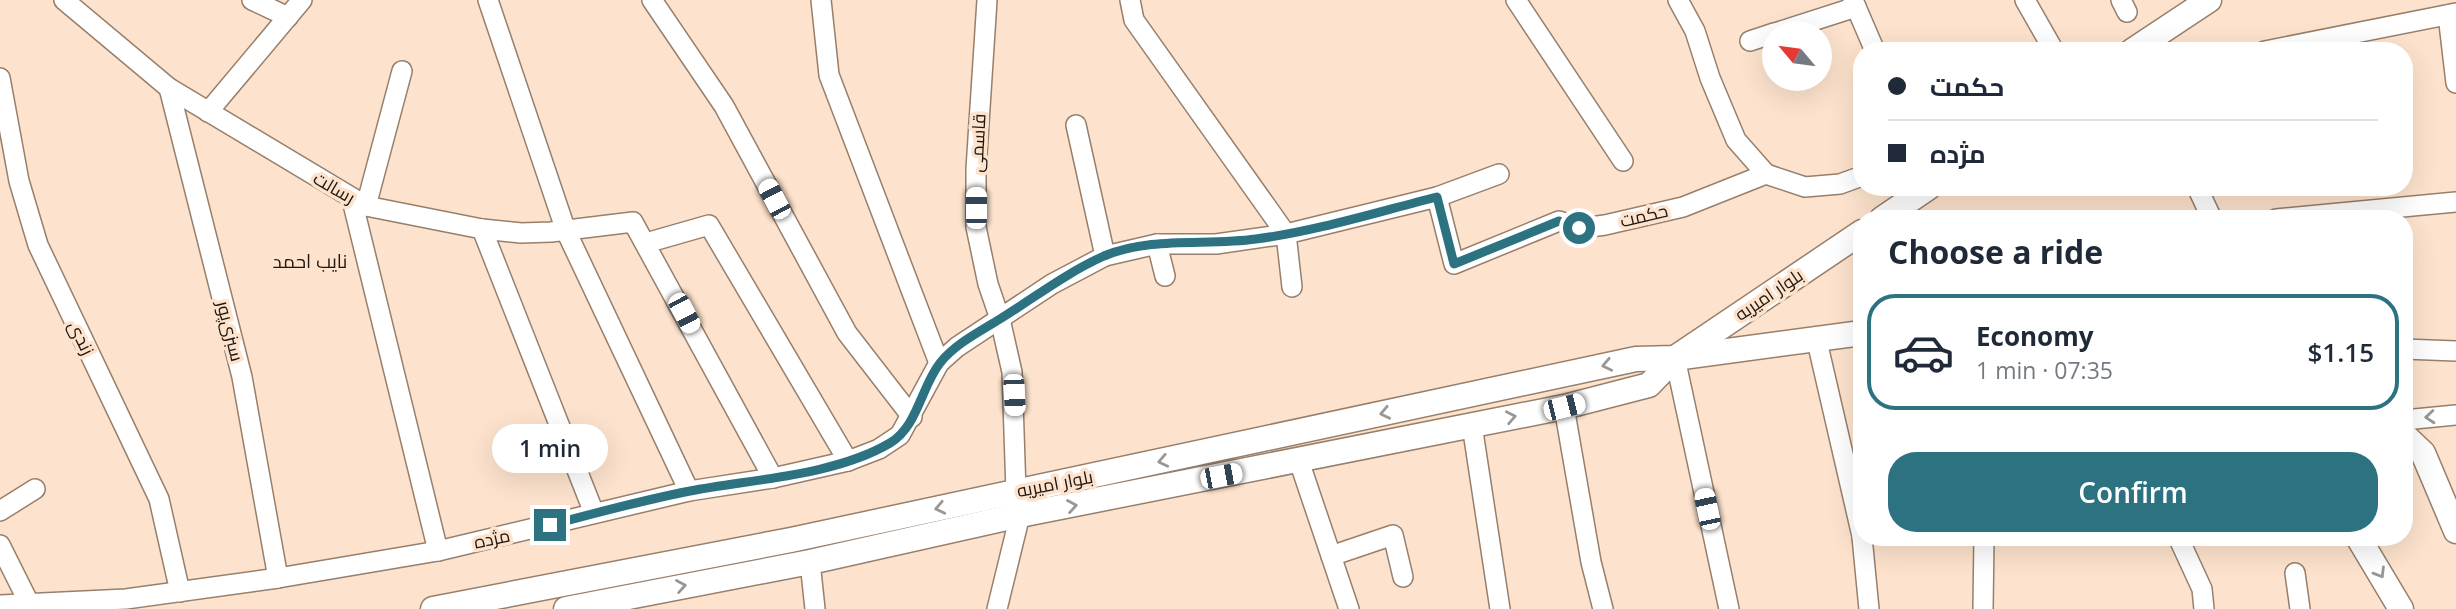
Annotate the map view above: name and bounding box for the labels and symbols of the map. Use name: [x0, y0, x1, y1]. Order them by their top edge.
north arrow: [1762, 21, 1832, 91]
street label: قاسمی: [963, 113, 991, 173]
street label: رسالت: [309, 166, 360, 209]
car: [755, 176, 794, 222]
car: [966, 187, 987, 229]
street label: حکمت: [1617, 198, 1670, 232]
route start: [1563, 212, 1595, 244]
district label: نایب احمد: [273, 248, 347, 274]
street label: بلوار امیریه: [1730, 263, 1807, 326]
car: [665, 290, 704, 336]
street label: سبزی‌پور: [211, 297, 250, 364]
street label: زندی: [63, 316, 100, 359]
one-way arrow: [1601, 356, 1613, 371]
car: [1003, 373, 1026, 417]
car: [1542, 392, 1587, 422]
one-way arrow: [1379, 405, 1391, 419]
one-way arrow: [2424, 409, 2435, 424]
one-way arrow: [1505, 411, 1517, 426]
callout: 1 min: [492, 424, 608, 472]
one-way arrow: [1157, 453, 1169, 468]
car: [1199, 462, 1244, 490]
street label: بلوار امیریه: [1015, 464, 1095, 502]
car: [1693, 486, 1722, 532]
one-way arrow: [1066, 499, 1078, 514]
one-way arrow: [934, 500, 946, 515]
route end: [534, 509, 566, 541]
street label: مژده: [472, 523, 512, 554]
one-way arrow: [2371, 566, 2384, 579]
one-way arrow: [675, 579, 687, 594]

